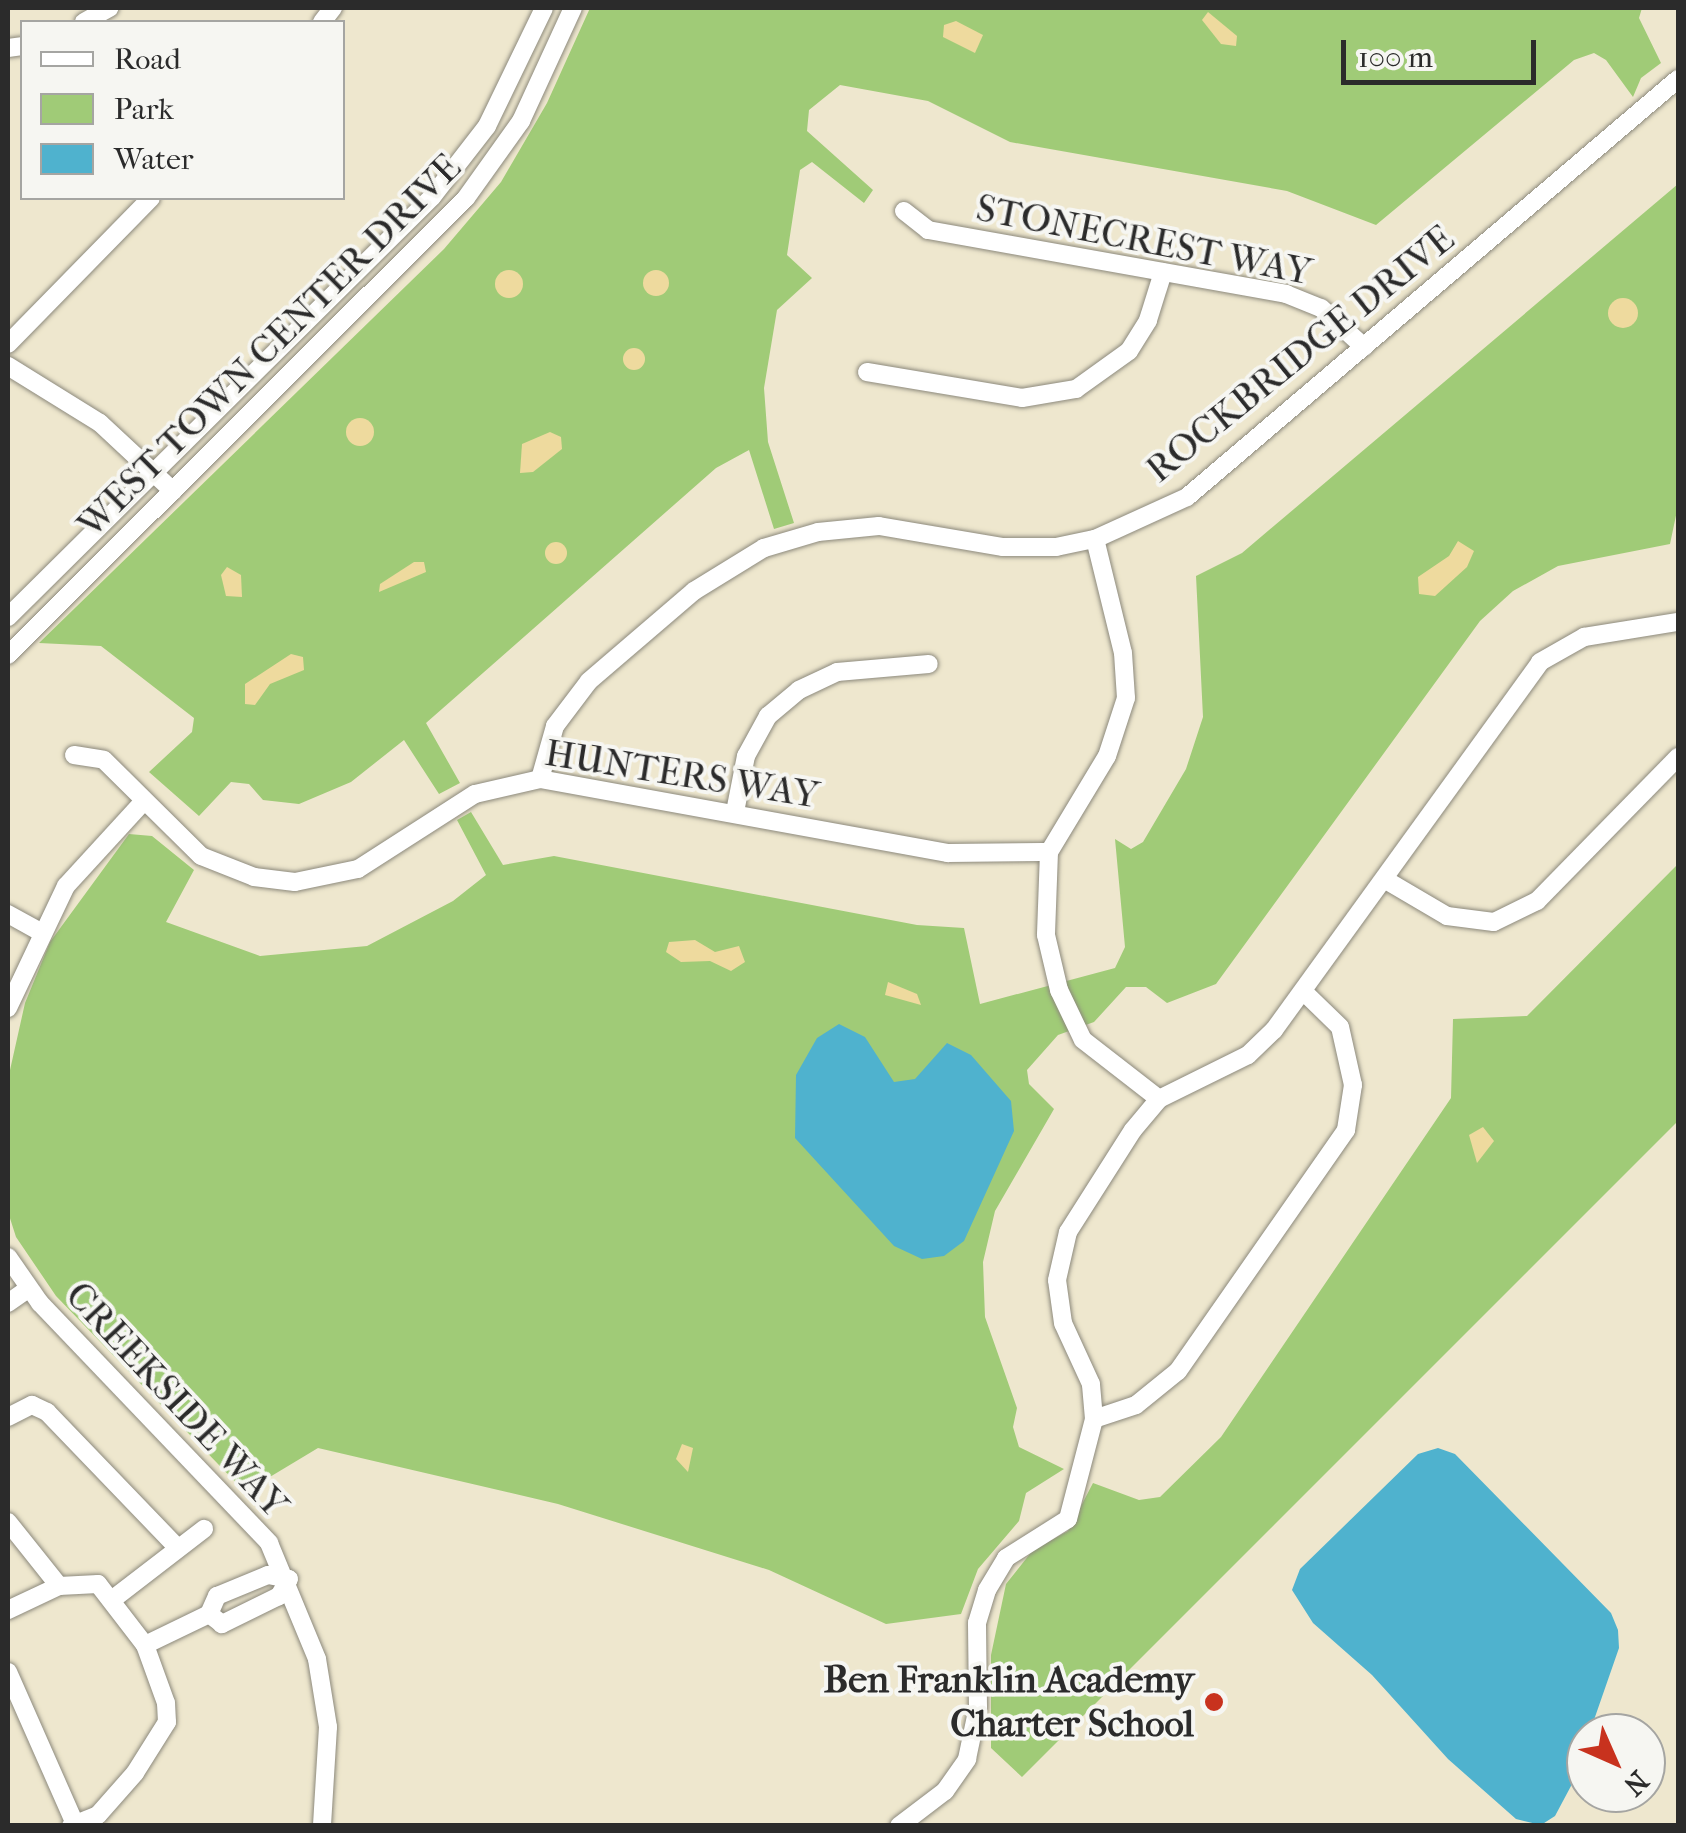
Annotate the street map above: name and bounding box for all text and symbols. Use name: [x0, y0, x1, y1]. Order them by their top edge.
legend: [20, 20, 345, 200]
scale bar: [1346, 20, 1541, 82]
text: 100 m: [1358, 40, 1433, 75]
text: Road: [114, 42, 181, 77]
text: Park: [114, 92, 174, 127]
text: Water: [114, 142, 194, 177]
street label: WEST TOWN CENTER DRIVE: [68, 145, 470, 547]
street label: STONECREST WAY: [972, 185, 1316, 295]
street label: ROCKBRIDGE DRIVE: [1137, 216, 1463, 492]
street label: HUNTERS WAY: [542, 730, 822, 818]
street label: CREEKSIDE WAY: [56, 1273, 298, 1527]
place label: Ben Franklin Academy Charter School: [823, 1657, 1194, 1746]
marker: Ben Franklin Academy Charter School: [1203, 1691, 1225, 1713]
north arrow: [1566, 1713, 1666, 1813]
text: N: [1617, 1764, 1655, 1802]

